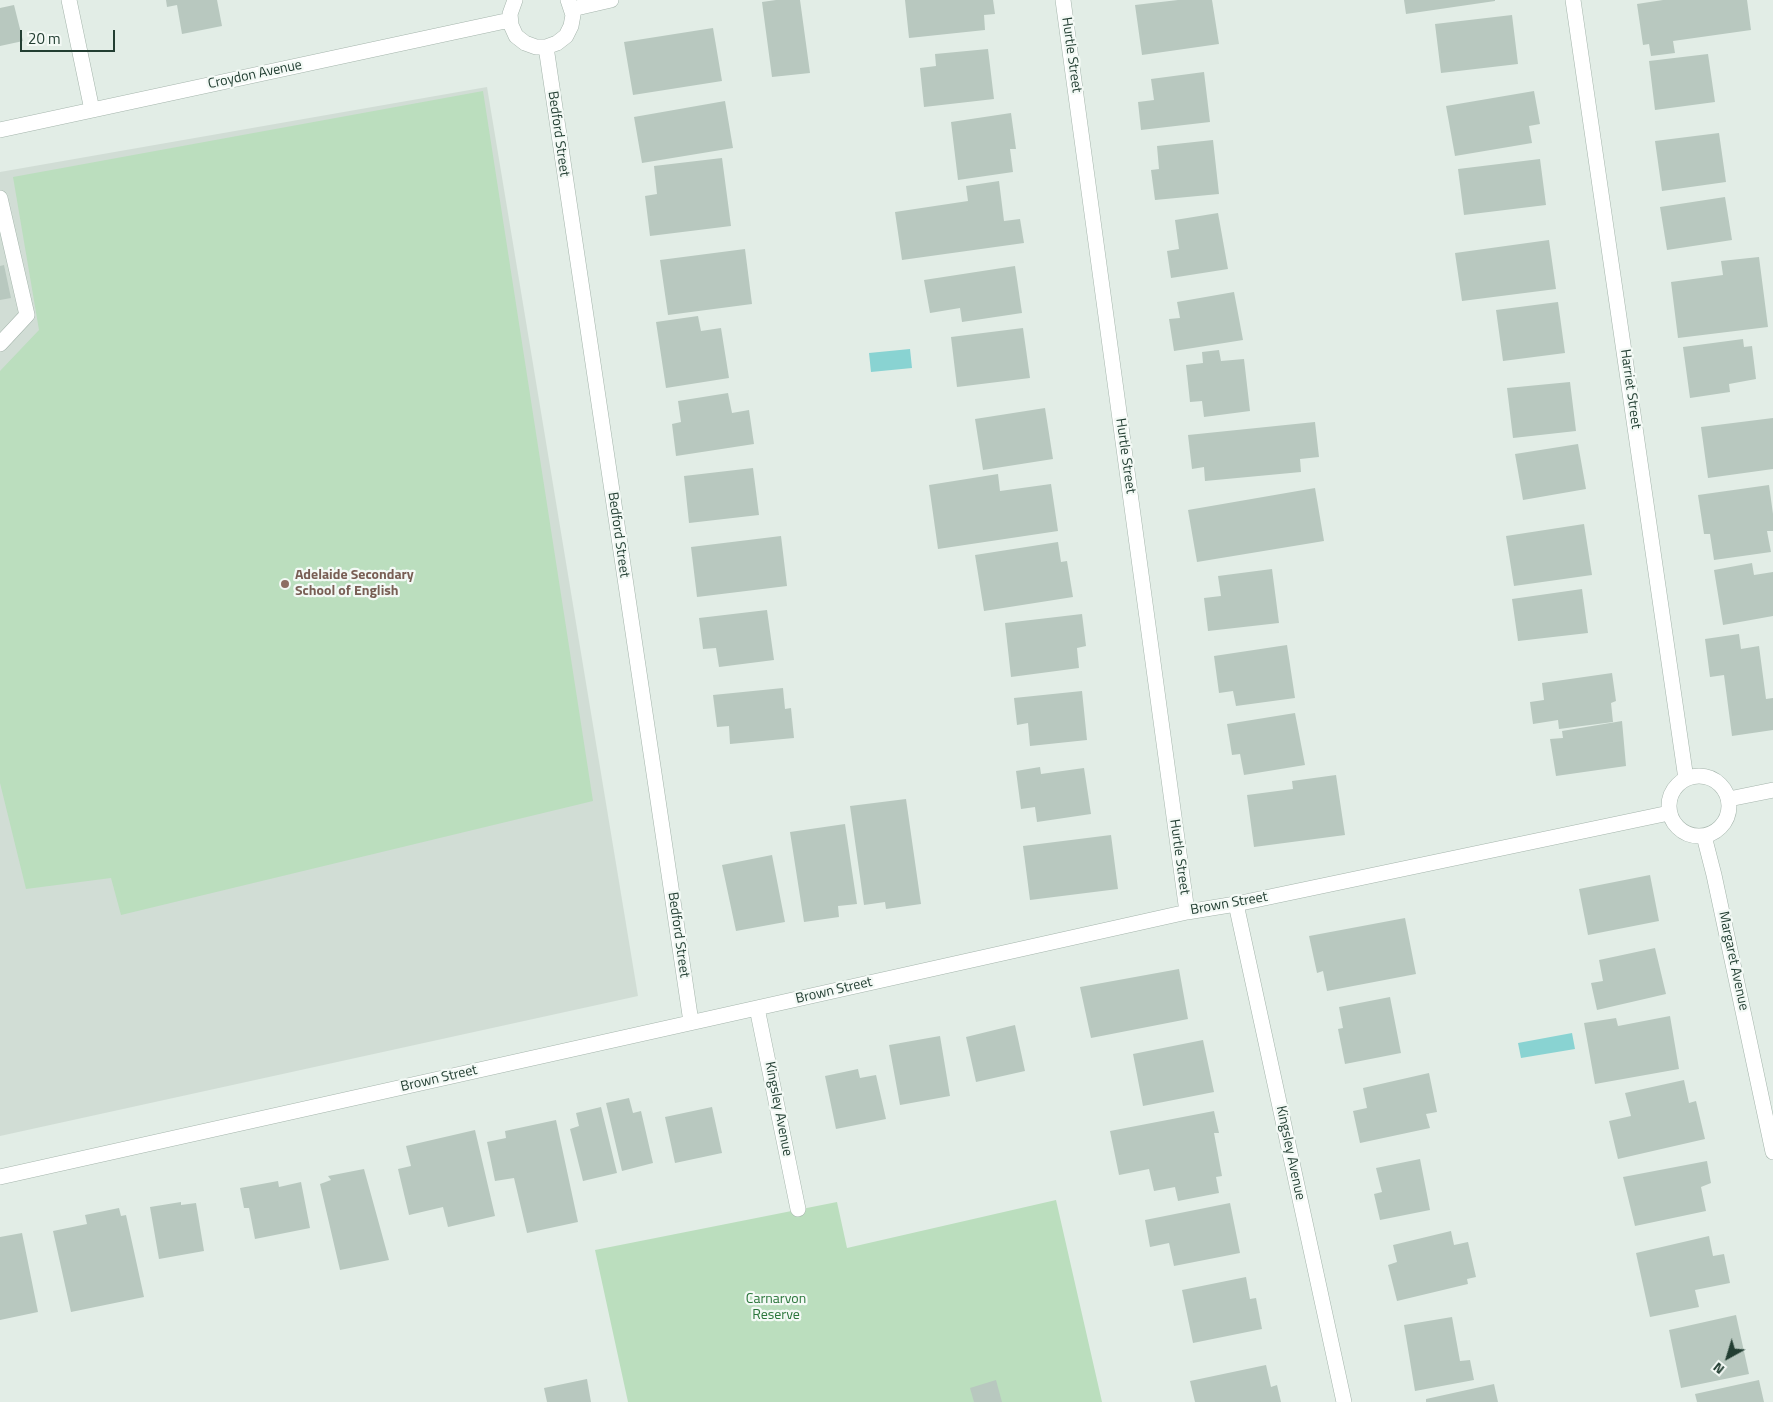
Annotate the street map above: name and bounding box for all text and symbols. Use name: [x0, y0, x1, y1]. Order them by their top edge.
street label: Hurtle Street: [1057, 16, 1085, 94]
scale bar: [22, 20, 118, 52]
text: 20 m: [28, 27, 61, 50]
street label: Croydon Avenue: [207, 57, 303, 93]
street label: Bedford Street: [544, 90, 572, 178]
street label: Harriet Street: [1616, 348, 1644, 430]
street label: Hurtle Street: [1111, 417, 1139, 495]
street label: Bedford Street: [604, 491, 632, 579]
place label: Adelaide Secondary School of English: [295, 568, 414, 600]
marker: Adelaide Secondary School of English: [279, 578, 291, 590]
street label: Hurtle Street: [1165, 818, 1193, 896]
street label: Brown Street: [1189, 889, 1269, 919]
street label: Bedford Street: [664, 891, 692, 979]
street label: Margaret Avenue: [1714, 910, 1752, 1012]
street label: Brown Street: [794, 974, 874, 1008]
street label: Kingsley Avenue: [761, 1060, 795, 1158]
street label: Brown Street: [399, 1062, 479, 1096]
street label: Kingsley Avenue: [1272, 1104, 1308, 1202]
park label: Carnarvon Reserve: [746, 1292, 806, 1324]
north arrow: [1703, 1332, 1753, 1382]
text: N: [1708, 1358, 1729, 1380]

